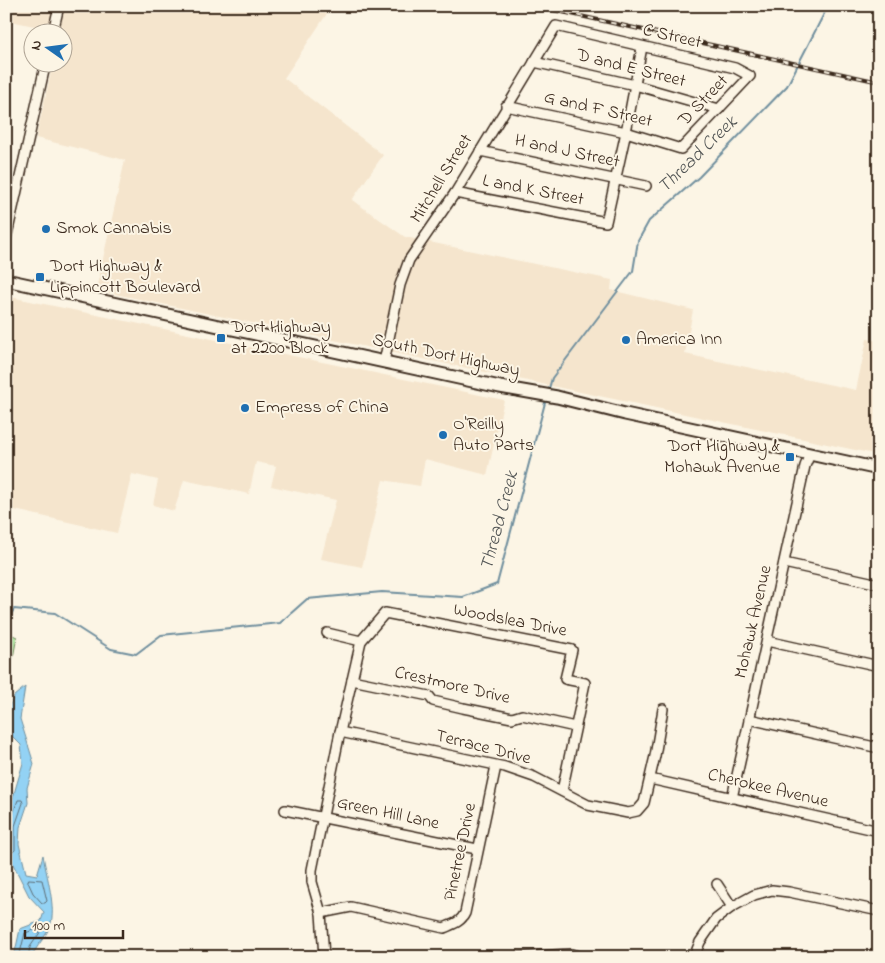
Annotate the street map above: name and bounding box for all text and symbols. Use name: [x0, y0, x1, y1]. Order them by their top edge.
street label: C Street: [640, 18, 704, 56]
north arrow: [22, 22, 72, 72]
text: N: [26, 38, 48, 52]
street label: D and E Street: [573, 43, 688, 95]
street label: D Street: [672, 69, 735, 133]
street label: G and F Street: [541, 85, 655, 135]
water label: Thread Creek: [652, 110, 744, 200]
street label: H and J Street: [512, 128, 622, 176]
street label: Mitchell Street: [404, 129, 480, 229]
street label: L and K Street: [480, 168, 586, 214]
place label: Smok Cannabis: [56, 216, 172, 242]
marker: Smok Cannabis: [40, 223, 52, 235]
place label: Dort Highway & Lippincott Boulevard: [49, 254, 201, 301]
marker: Dort Highway & Lippincott Boulevard: [34, 271, 46, 283]
place label: Dort Highway at 2200 Block: [230, 315, 331, 362]
place label: America Inn: [636, 327, 722, 353]
street label: South Dort Highway: [370, 328, 522, 385]
marker: Dort Highway at 2200 Block: [215, 332, 227, 344]
marker: America Inn: [620, 334, 632, 346]
place label: Empress of China: [255, 395, 389, 421]
marker: Empress of China: [239, 402, 251, 414]
place label: O'Reilly Auto Parts: [453, 412, 534, 459]
marker: O'Reilly Auto Parts: [437, 429, 449, 441]
place label: Dort Highway & Mohawk Avenue: [664, 434, 781, 481]
marker: Dort Highway & Mohawk Avenue: [784, 451, 796, 463]
water label: Thread Creek: [474, 468, 526, 574]
street label: Mohawk Avenue: [728, 562, 780, 681]
street label: Woodslea Drive: [451, 597, 570, 645]
street label: Crestmore Drive: [392, 660, 513, 712]
street label: Terrace Drive: [433, 724, 534, 773]
street label: Cherokee Avenue: [705, 762, 832, 816]
street label: Green Hill Lane: [334, 790, 442, 838]
street label: Pinetree Drive: [438, 800, 484, 903]
scale bar: [25, 908, 122, 940]
text: 100 m: [32, 915, 65, 937]

